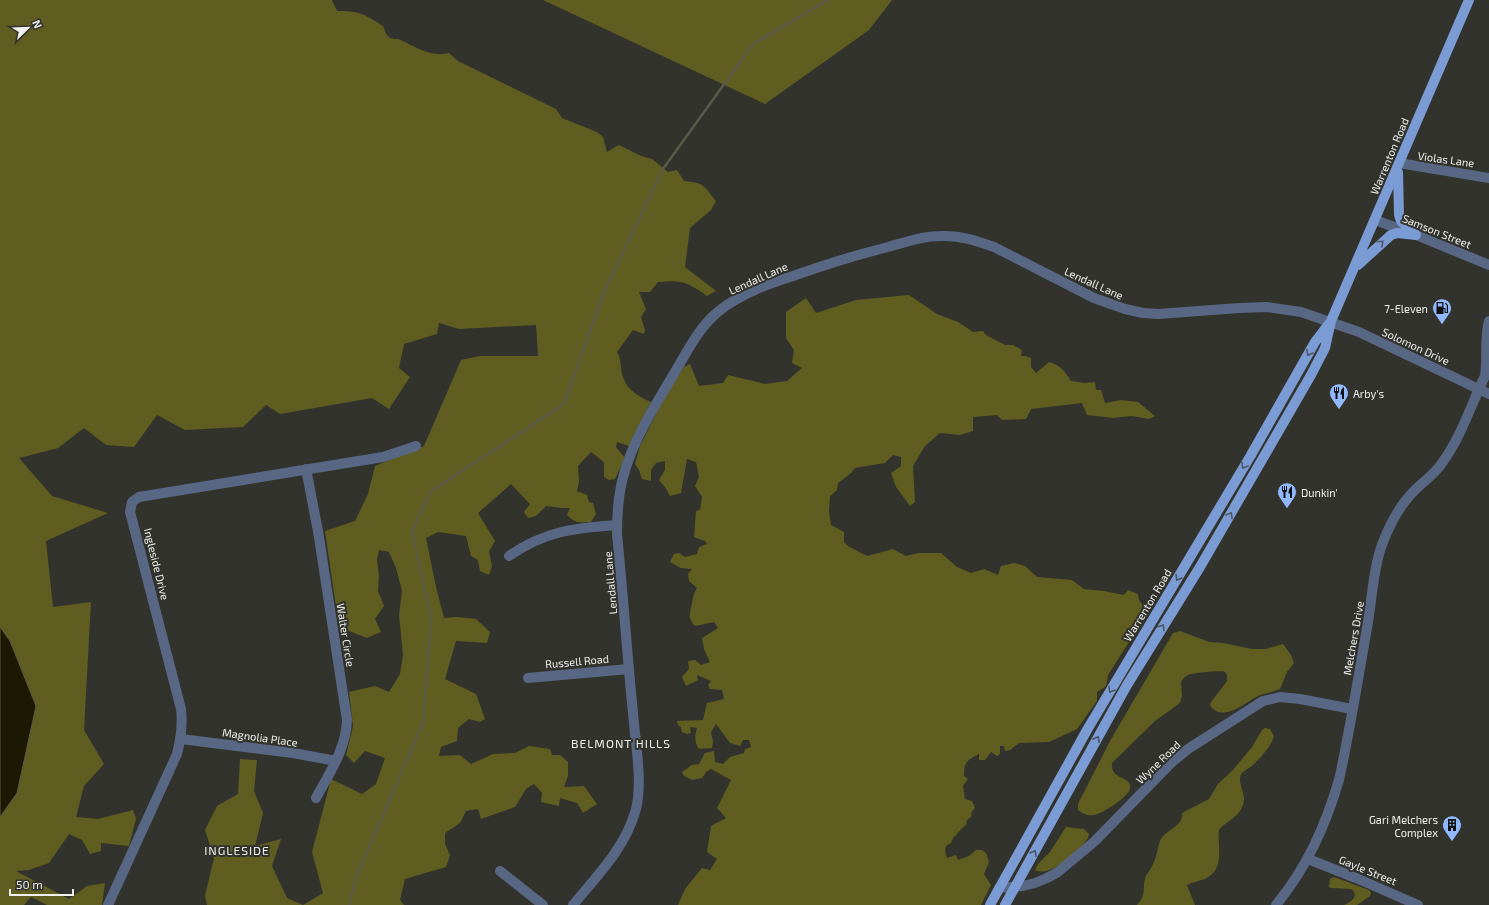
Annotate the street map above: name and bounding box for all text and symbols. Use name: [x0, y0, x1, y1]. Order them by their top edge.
north arrow: [8, 8, 48, 48]
text: N: [30, 18, 45, 30]
street label: Warrenton Road: [1367, 116, 1411, 196]
street label: Violas Lane: [1417, 149, 1475, 169]
street label: Samson Street: [1401, 211, 1473, 251]
one-way arrow: [1377, 241, 1384, 248]
street label: Lendall Lane: [727, 259, 789, 297]
street label: Lendall Lane: [1063, 264, 1125, 302]
fuel station icon: 7-Eleven: [1431, 297, 1453, 325]
place label: 7-Eleven: [1384, 302, 1428, 315]
street label: Solomon Drive: [1380, 325, 1452, 367]
one-way arrow: [1306, 349, 1313, 357]
restaurant icon: Arby's: [1328, 382, 1350, 410]
place label: Arby's: [1353, 387, 1385, 400]
one-way arrow: [1242, 462, 1249, 469]
restaurant icon: Dunkin': [1276, 481, 1298, 509]
place label: Dunkin': [1301, 486, 1338, 499]
one-way arrow: [1225, 512, 1232, 519]
street label: Ingleside Drive: [142, 527, 172, 601]
street label: Lendall Lane: [601, 551, 619, 615]
street label: Warrenton Road: [1120, 567, 1174, 643]
one-way arrow: [1175, 574, 1182, 581]
street label: Melchers Drive: [1340, 600, 1366, 676]
street label: Walter Circle: [335, 602, 357, 668]
one-way arrow: [1158, 624, 1165, 631]
street label: Russell Road: [544, 652, 610, 670]
one-way arrow: [1108, 686, 1116, 693]
street label: Magnolia Place: [221, 725, 299, 749]
district label: BELMONT HILLS: [571, 736, 671, 750]
one-way arrow: [1092, 736, 1100, 743]
street label: Wyne Road: [1133, 738, 1183, 786]
place label: Gari Melchers Complex: [1369, 813, 1438, 839]
building icon: Gari Melchers Complex: [1441, 814, 1463, 842]
district label: INGLESIDE: [204, 843, 270, 857]
one-way arrow: [1029, 849, 1036, 857]
street label: Gayle Street: [1337, 853, 1399, 887]
scale bar: [10, 871, 73, 897]
text: 50 m: [16, 877, 43, 891]

